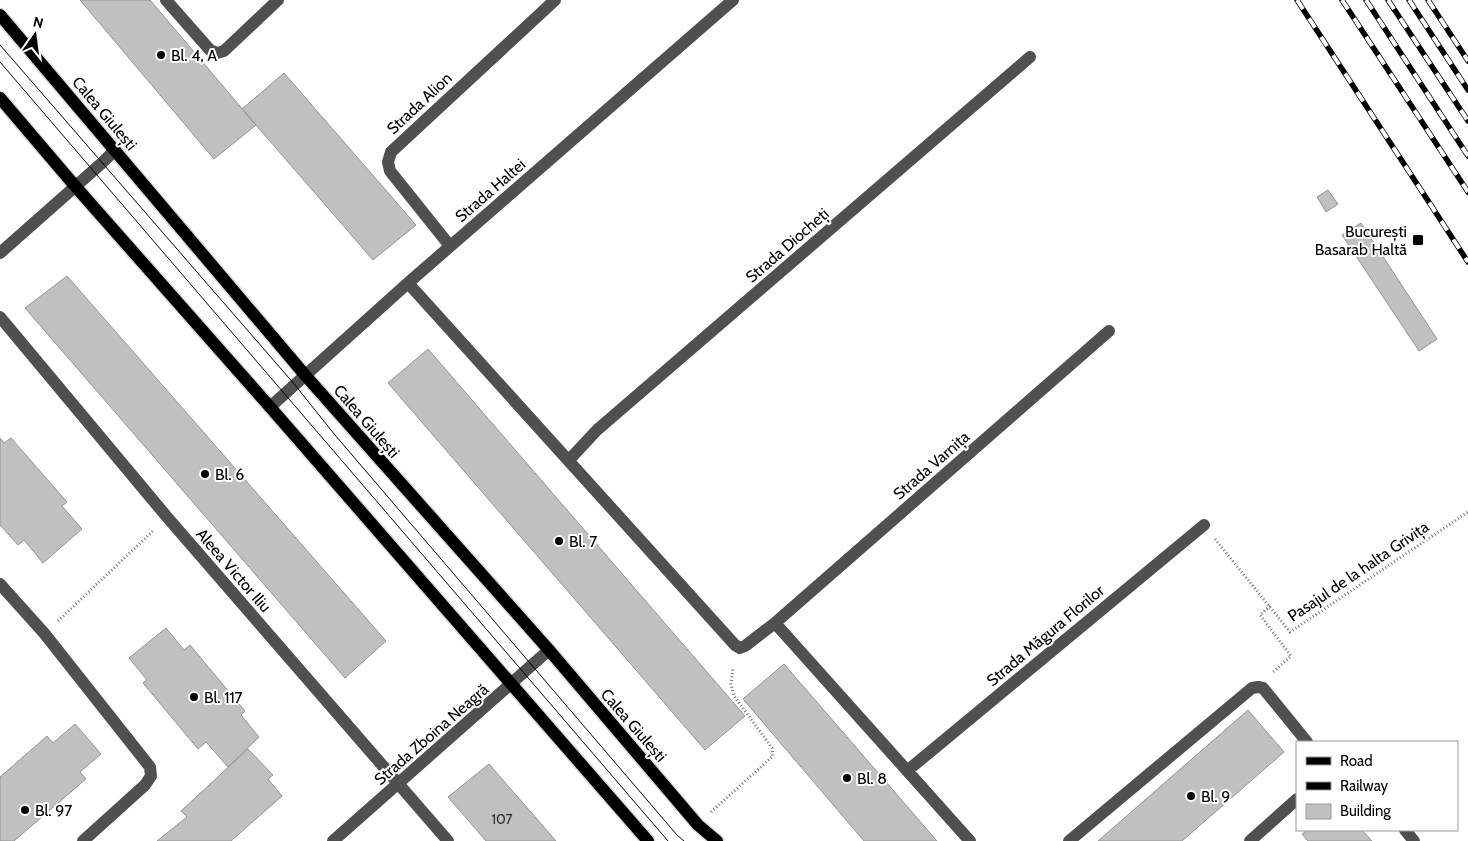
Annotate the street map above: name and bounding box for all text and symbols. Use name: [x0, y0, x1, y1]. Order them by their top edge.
north arrow: [10, 10, 60, 60]
text: N: [31, 12, 45, 32]
place label: Bl. 4, A: [171, 46, 217, 65]
marker: Bl. 4, A: [155, 49, 167, 61]
street label: Strada Alion: [383, 68, 456, 138]
street label: Calea Giulești: [68, 73, 141, 155]
street label: Strada Haltei: [451, 155, 529, 226]
street label: Strada Diocheți: [742, 204, 833, 287]
place label: București Basarab Haltă: [1315, 222, 1407, 259]
marker: București Basarab Haltă: [1411, 233, 1425, 247]
street label: Calea Giulești: [329, 381, 403, 462]
street label: Strada Varnița: [889, 427, 974, 504]
place label: Bl. 6: [215, 465, 244, 484]
marker: Bl. 6: [199, 468, 211, 480]
street label: Pasajul de la halta Grivița: [1284, 517, 1433, 627]
street label: Aleea Victor Iliu: [192, 525, 275, 616]
place label: Bl. 7: [569, 532, 597, 551]
marker: Bl. 7: [553, 535, 565, 547]
street label: Strada Măgura Florilor: [983, 580, 1109, 690]
street label: Strada Zboina Neagră: [370, 679, 492, 789]
street label: Calea Giulești: [596, 685, 670, 766]
place label: Bl. 117: [204, 688, 243, 707]
marker: Bl. 117: [188, 691, 200, 703]
legend: [1296, 741, 1458, 831]
text: Road: [1340, 752, 1373, 770]
place label: Bl. 8: [857, 769, 887, 788]
marker: Bl. 8: [841, 772, 853, 784]
text: Railway: [1340, 777, 1389, 795]
place label: Bl. 9: [1201, 787, 1230, 806]
marker: Bl. 9: [1185, 790, 1197, 802]
place label: Bl. 97: [35, 801, 72, 820]
text: Building: [1340, 802, 1391, 820]
marker: Bl. 97: [19, 804, 31, 816]
house number: 107: [491, 810, 513, 828]

